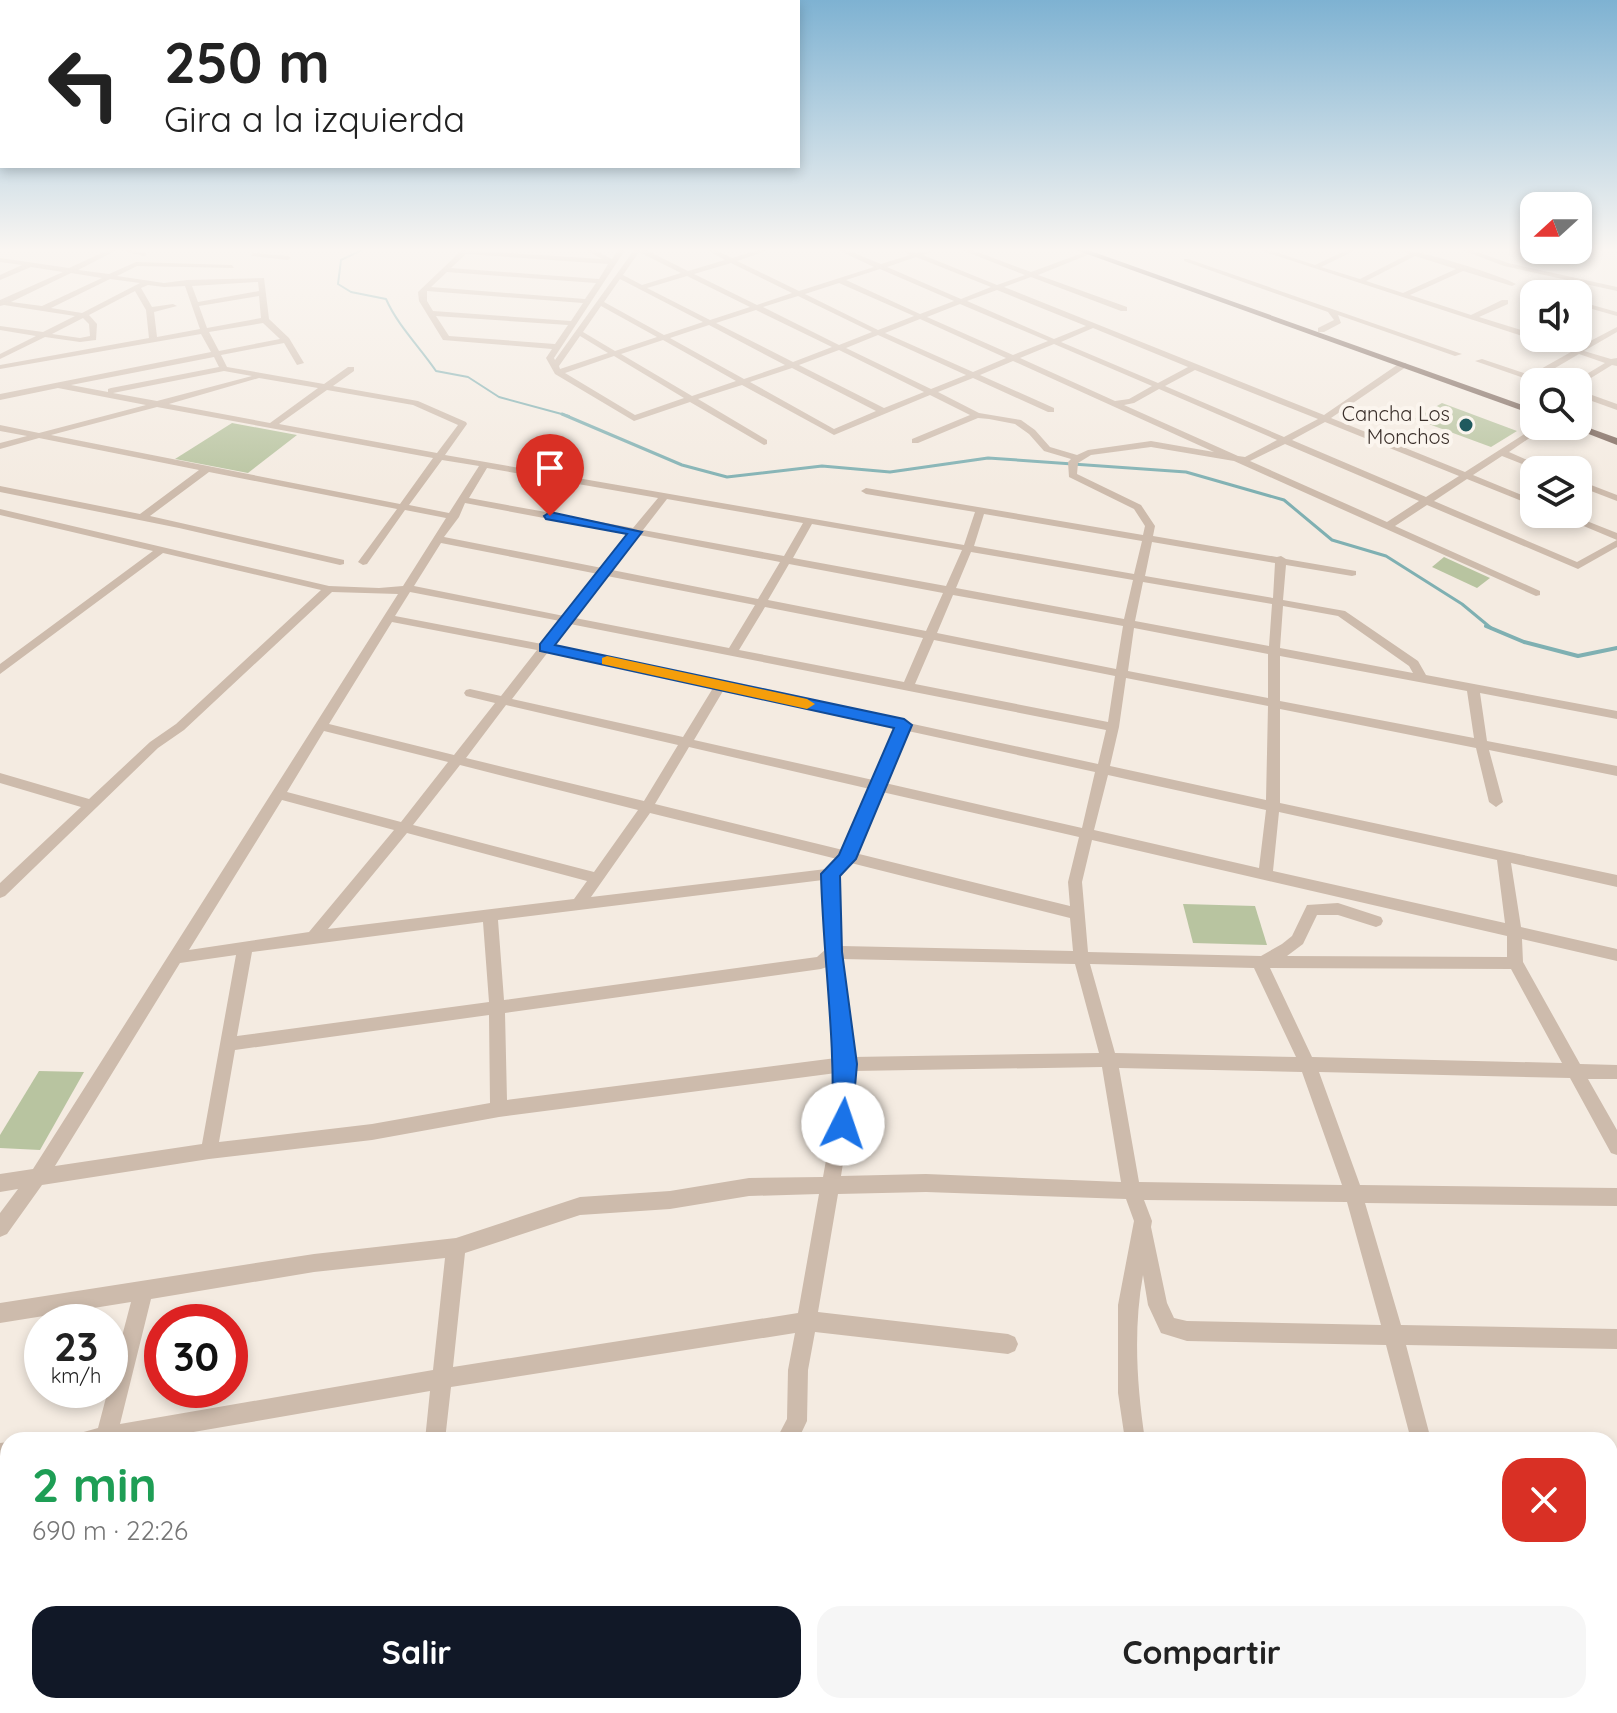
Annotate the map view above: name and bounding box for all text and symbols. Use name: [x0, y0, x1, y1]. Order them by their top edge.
text: 250 m: [164, 27, 330, 97]
icon: left: [32, 32, 136, 136]
text: Gira a la izquierda: [164, 96, 465, 141]
north arrow: [1520, 192, 1592, 264]
map controls: [1520, 192, 1592, 528]
button: sound: [1520, 280, 1592, 352]
button: search: [1520, 368, 1592, 440]
place label: Cancha Los Monchos: [1342, 401, 1450, 449]
marker: Cancha Los Monchos: [1457, 416, 1475, 434]
pin: [516, 434, 584, 516]
icon: arrive: [528, 446, 572, 490]
button: layers: [1520, 456, 1592, 528]
position arrow: [801, 1082, 885, 1166]
speed limit sign: 30: [144, 1304, 248, 1408]
text: 23: [54, 1321, 98, 1371]
text: km/h: [51, 1363, 101, 1388]
text: 2 min: [32, 1454, 157, 1514]
button: close: [1502, 1458, 1586, 1542]
text: 690 m · 22:26: [32, 1514, 188, 1547]
button: Salir: [32, 1606, 801, 1698]
button: Compartir: [817, 1606, 1586, 1698]

